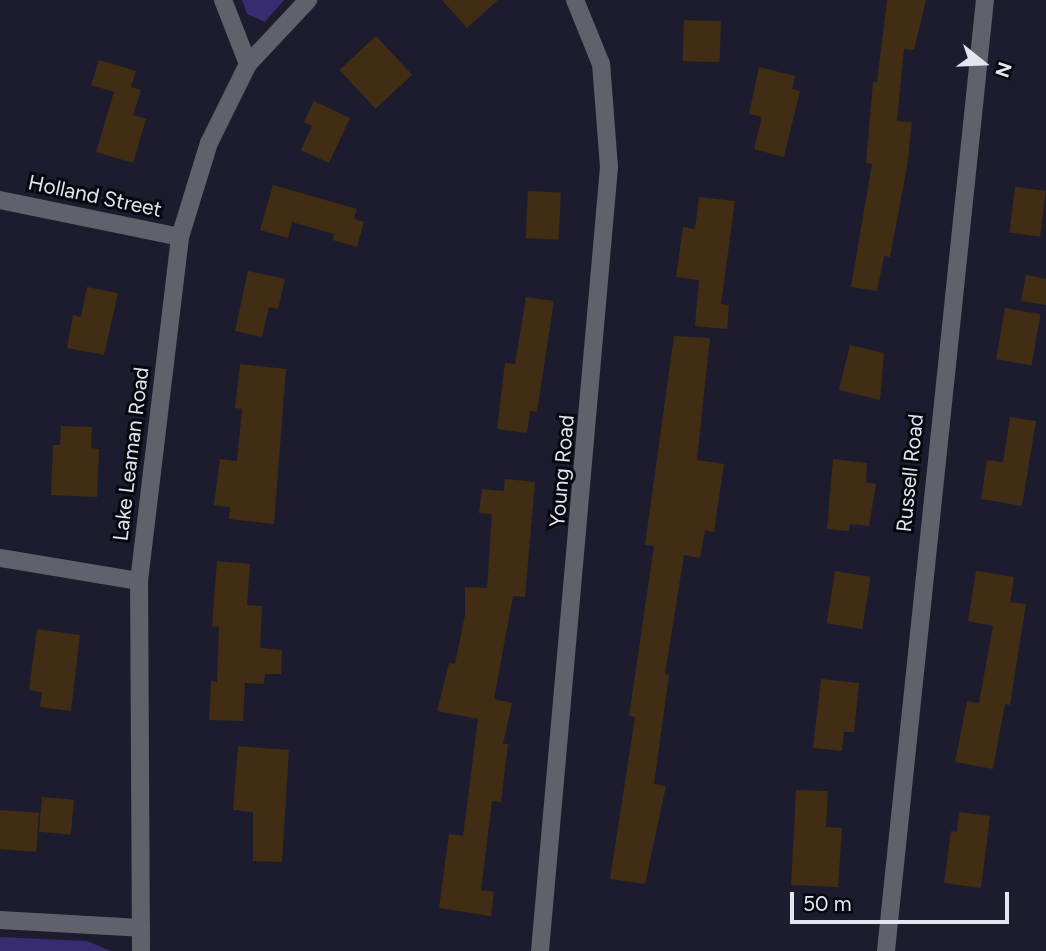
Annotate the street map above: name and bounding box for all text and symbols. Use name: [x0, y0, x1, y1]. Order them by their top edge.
north arrow: [948, 28, 1018, 98]
text: N: [990, 59, 1017, 80]
street label: Holland Street: [26, 170, 164, 222]
street label: Lake Leaman Road: [108, 366, 154, 542]
street label: Russell Road: [891, 413, 929, 533]
street label: Young Road: [545, 414, 579, 528]
scale bar: [794, 878, 1013, 922]
text: 50 m: [803, 891, 852, 916]

